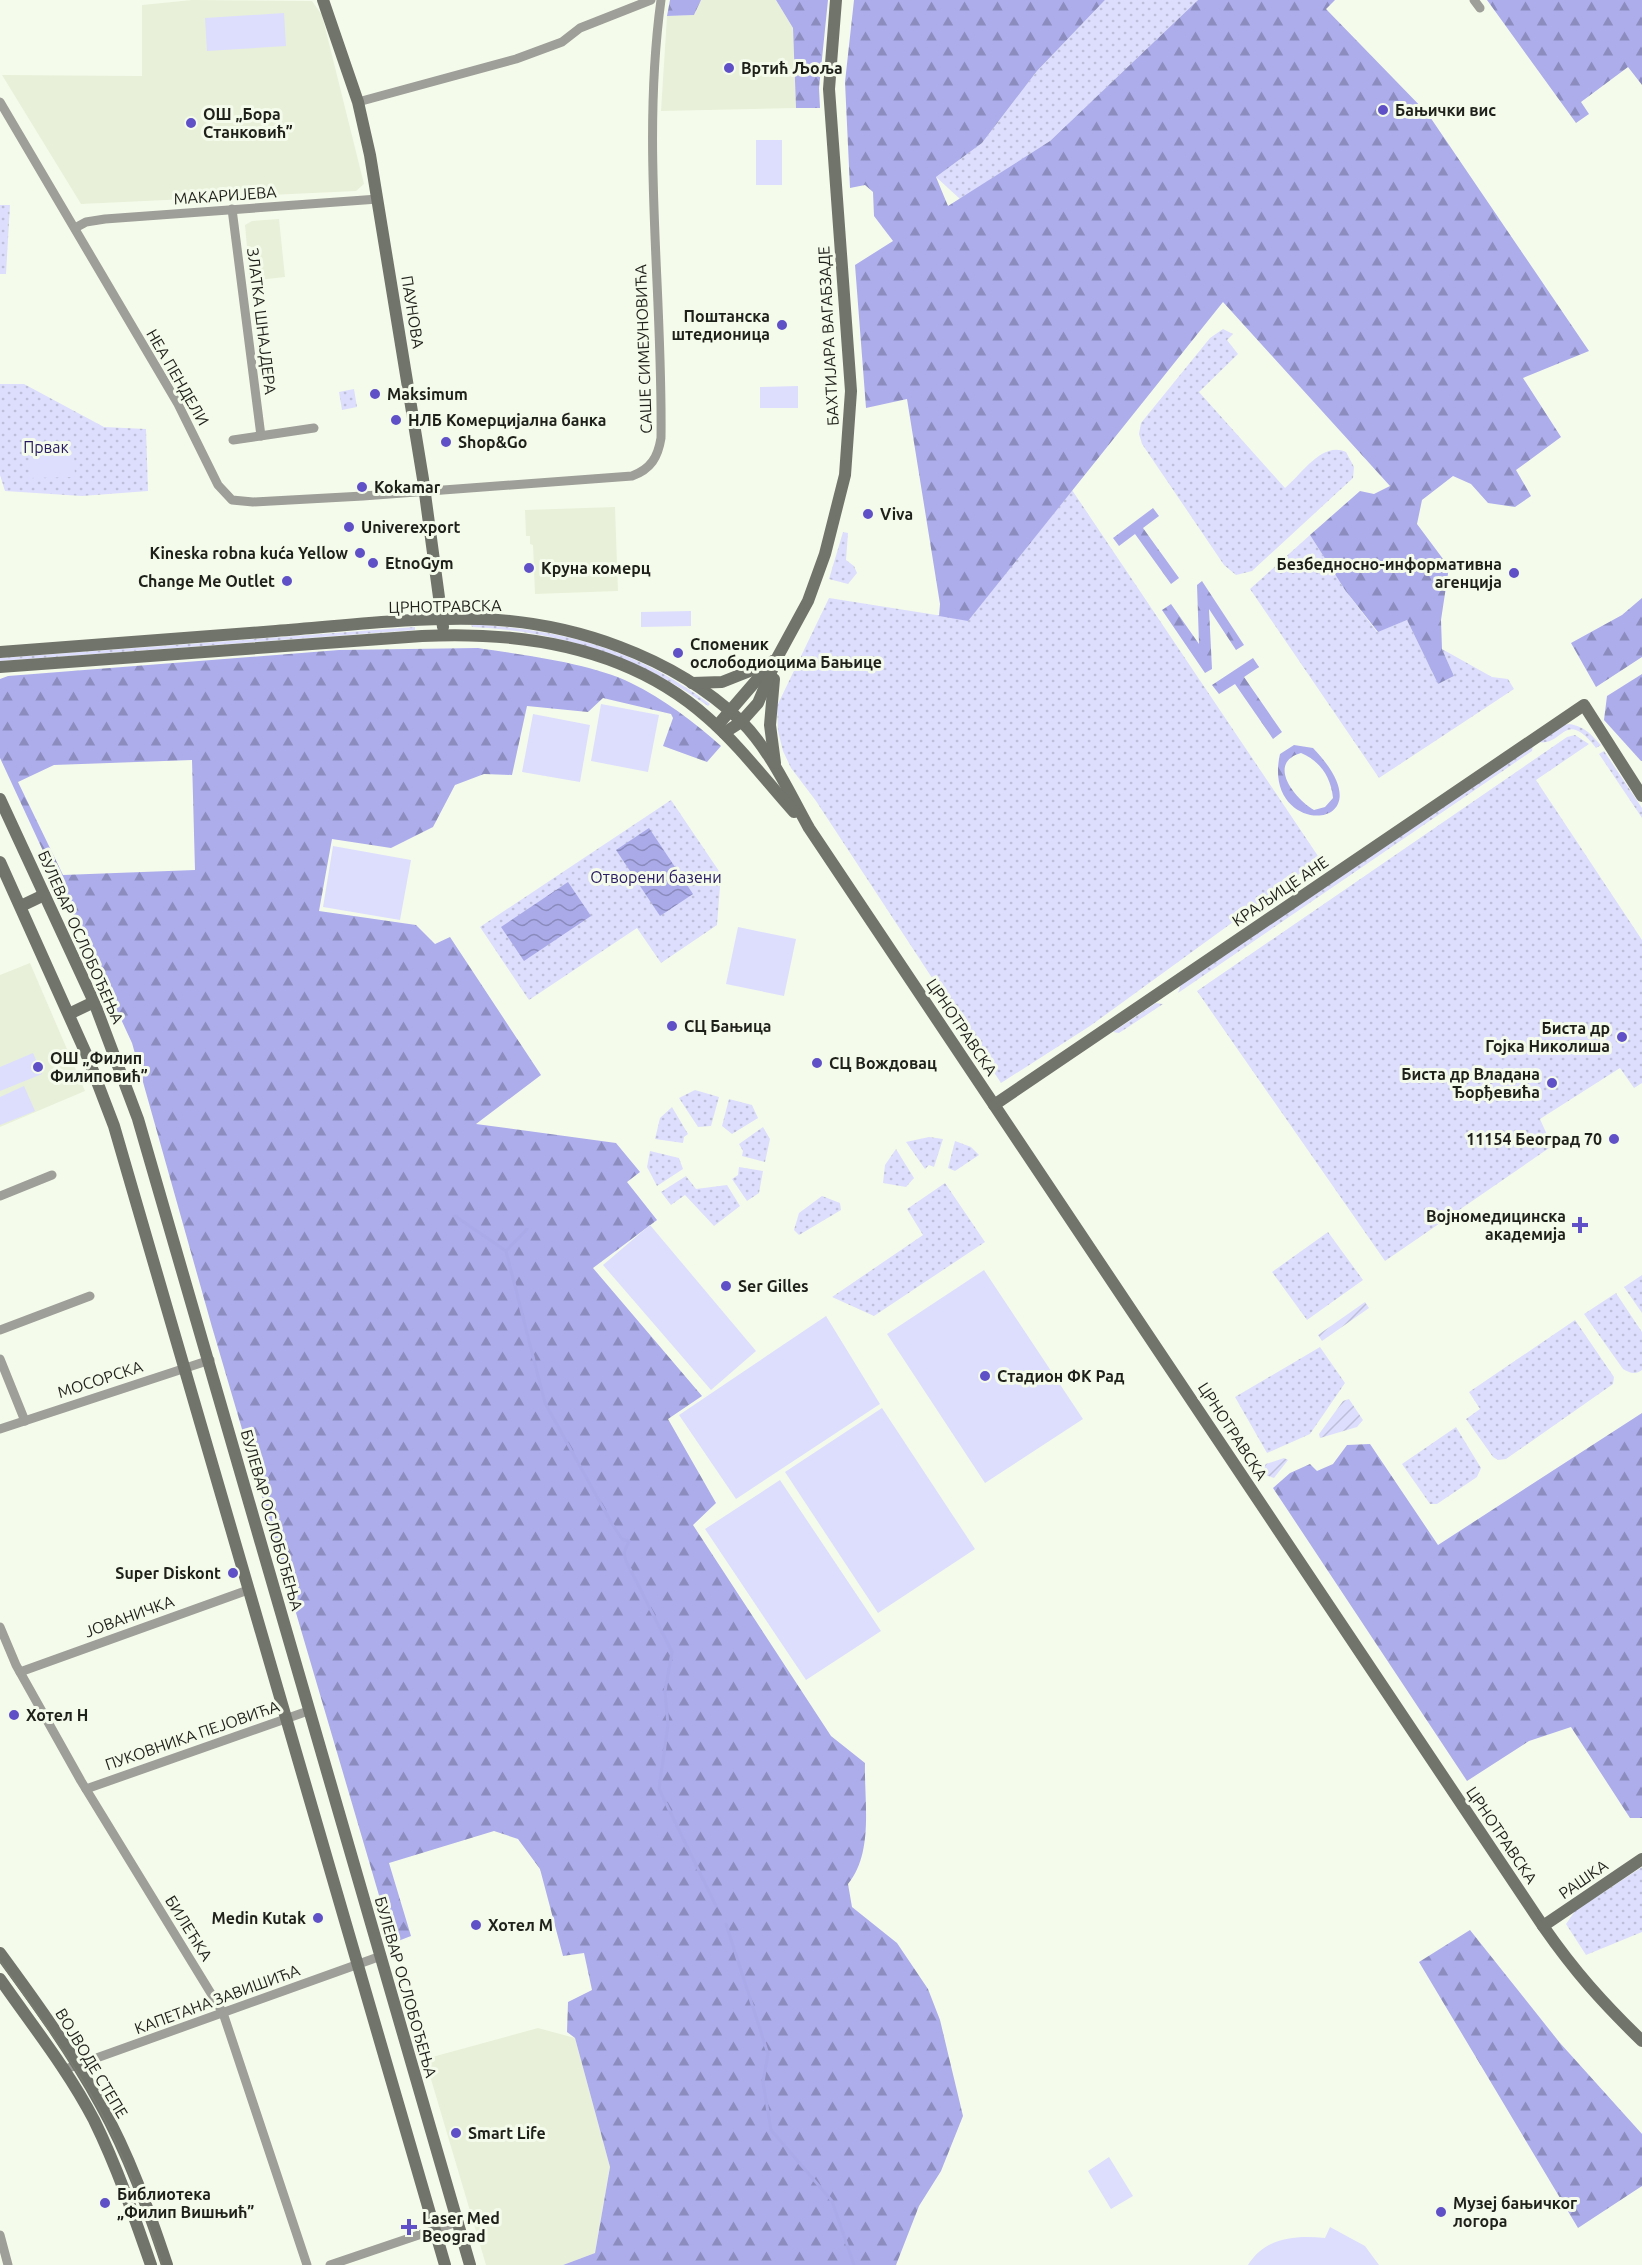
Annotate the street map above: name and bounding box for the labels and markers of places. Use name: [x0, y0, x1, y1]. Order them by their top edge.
place label: Вртић Љоља: [741, 59, 843, 77]
marker: Вртић Љоља: [722, 61, 736, 75]
place label: Бањички вис: [1395, 101, 1496, 119]
marker: Бањички вис: [1376, 103, 1390, 117]
place label: ОШ „Бора Станковић”: [203, 105, 293, 141]
marker: ОШ „Бора Станковић”: [184, 116, 198, 130]
place label: Поштанска штедионица: [671, 307, 770, 343]
marker: Поштанска штедионица: [775, 318, 789, 332]
place label: Maksimum: [387, 385, 468, 403]
marker: Maksimum: [368, 387, 382, 401]
place label: НЛБ Комерцијална банка: [408, 411, 607, 429]
marker: НЛБ Комерцијална банка: [389, 413, 403, 427]
place label: Shop&Go: [458, 433, 527, 451]
marker: Shop&Go: [439, 435, 453, 449]
place label: Kokamar: [374, 478, 441, 496]
marker: Kokamar: [355, 480, 369, 494]
place label: Viva: [880, 505, 913, 523]
marker: Viva: [861, 507, 875, 521]
place label: Univerexport: [361, 518, 461, 536]
marker: Univerexport: [342, 520, 356, 534]
place label: Kineska robna kuća Yellow: [150, 544, 348, 562]
marker: Kineska robna kuća Yellow: [353, 546, 367, 560]
place label: EtnoGym: [385, 554, 454, 572]
place label: Безбедносно-информативна агенција: [1277, 555, 1502, 591]
marker: EtnoGym: [366, 556, 380, 570]
place label: Круна комерц: [541, 559, 651, 577]
marker: Круна комерц: [522, 561, 536, 575]
marker: Безбедносно-информативна агенција: [1507, 566, 1521, 580]
place label: Change Me Outlet: [138, 572, 275, 590]
marker: Change Me Outlet: [280, 574, 294, 588]
place label: Споменик ослободиоцима Бањице: [690, 635, 882, 671]
marker: Споменик ослободиоцима Бањице: [671, 646, 685, 660]
place label: СЦ Бањица: [684, 1017, 772, 1035]
marker: СЦ Бањица: [665, 1019, 679, 1033]
place label: Биста др Гојка Николиша: [1485, 1019, 1610, 1055]
marker: Биста др Гојка Николиша: [1615, 1030, 1629, 1044]
place label: ОШ „Филип Филиповић”: [50, 1049, 148, 1085]
place label: СЦ Вождовац: [829, 1054, 937, 1072]
marker: СЦ Вождовац: [810, 1056, 824, 1070]
marker: ОШ „Филип Филиповић”: [31, 1060, 45, 1074]
place label: Биста др Владана Ђорђевића: [1401, 1065, 1540, 1101]
marker: Биста др Владана Ђорђевића: [1545, 1076, 1559, 1090]
place label: 11154 Београд 70: [1466, 1130, 1602, 1148]
marker: 11154 Београд 70: [1607, 1132, 1621, 1146]
place label: Војномедицинска академија: [1426, 1207, 1566, 1243]
marker: Војномедицинска академија: [1571, 1216, 1589, 1234]
place label: Ser Gilles: [738, 1277, 809, 1295]
marker: Ser Gilles: [719, 1279, 733, 1293]
place label: Стадион ФК Рад: [997, 1367, 1125, 1385]
marker: Стадион ФК Рад: [978, 1369, 992, 1383]
place label: Super Diskont: [115, 1564, 221, 1582]
marker: Super Diskont: [226, 1566, 240, 1580]
place label: Хотел Н: [26, 1706, 88, 1724]
marker: Хотел Н: [7, 1708, 21, 1722]
place label: Medin Kutak: [211, 1909, 306, 1927]
marker: Medin Kutak: [311, 1911, 325, 1925]
place label: Хотел М: [488, 1916, 553, 1934]
marker: Хотел М: [469, 1918, 483, 1932]
place label: Smart Life: [468, 2124, 546, 2142]
marker: Smart Life: [449, 2126, 463, 2140]
place label: Библиотека „Филип Вишњић”: [117, 2185, 254, 2221]
place label: Музеј бањичког логора: [1453, 2194, 1577, 2230]
marker: Библиотека „Филип Вишњић”: [98, 2196, 112, 2210]
marker: Музеј бањичког логора: [1434, 2205, 1448, 2219]
place label: Laser Med Beograd: [422, 2209, 500, 2245]
marker: Laser Med Beograd: [400, 2218, 418, 2236]

